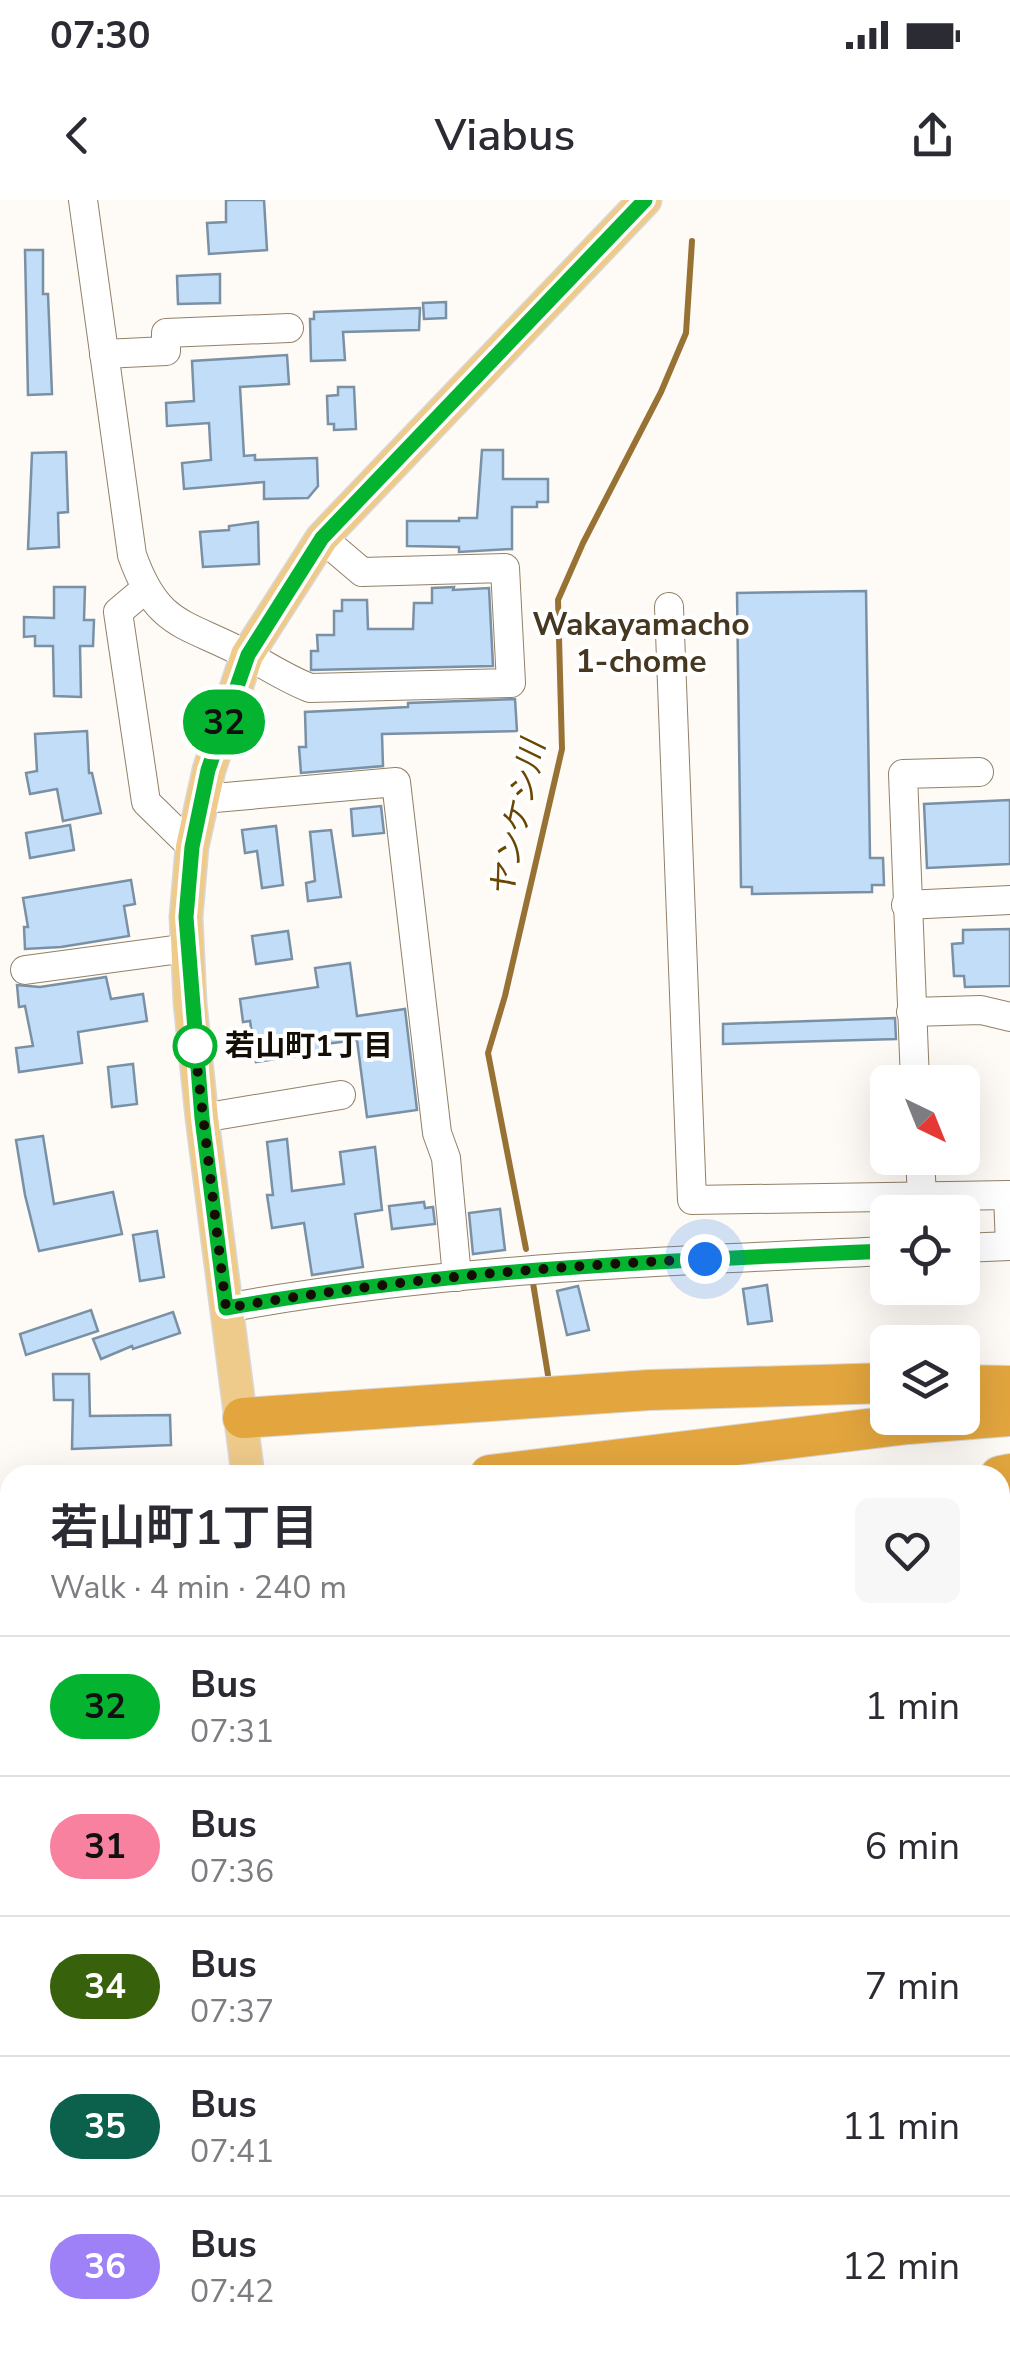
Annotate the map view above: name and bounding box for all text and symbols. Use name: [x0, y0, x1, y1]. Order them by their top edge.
text: 07:30: [50, 10, 151, 61]
text: Viabus: [435, 105, 575, 166]
icon: back: [50, 108, 105, 163]
icon: share: [905, 108, 960, 163]
district label: Wakayamacho 1-chome: [532, 603, 750, 683]
line badge: 32: [179, 690, 269, 754]
text: 32: [203, 699, 245, 746]
water label: ヤンケシ川: [480, 733, 556, 902]
marker: 若山町1丁目: [174, 1025, 216, 1067]
place label: 若山町1丁目: [225, 1026, 393, 1067]
north arrow: [870, 1065, 980, 1175]
map controls: [870, 1065, 980, 1435]
button: locate: [870, 1195, 980, 1305]
your location: [680, 1234, 730, 1284]
button: layers: [870, 1325, 980, 1435]
text: 若山町1丁目: [50, 1495, 319, 1561]
button: heart: [855, 1498, 960, 1603]
text: Walk · 4 min · 240 m: [50, 1566, 347, 1609]
text: Bus: [190, 1659, 257, 1710]
text: 1 min: [865, 1681, 960, 1732]
text: 32: [84, 1683, 126, 1730]
text: 07:31: [190, 1710, 274, 1753]
text: Bus: [190, 1799, 257, 1850]
text: 6 min: [865, 1821, 960, 1872]
text: 31: [84, 1823, 126, 1870]
text: 07:36: [190, 1850, 274, 1893]
text: Bus: [190, 1939, 257, 1990]
text: 7 min: [865, 1961, 960, 2012]
text: 34: [84, 1963, 126, 2010]
text: 07:37: [190, 1990, 274, 2033]
text: Bus: [190, 2079, 257, 2130]
text: 11 min: [842, 2101, 960, 2152]
text: 35: [84, 2103, 126, 2150]
text: 07:41: [190, 2130, 274, 2173]
text: Bus: [190, 2219, 257, 2270]
text: 12 min: [842, 2241, 960, 2292]
text: 36: [84, 2243, 126, 2290]
text: 07:42: [190, 2270, 274, 2313]

